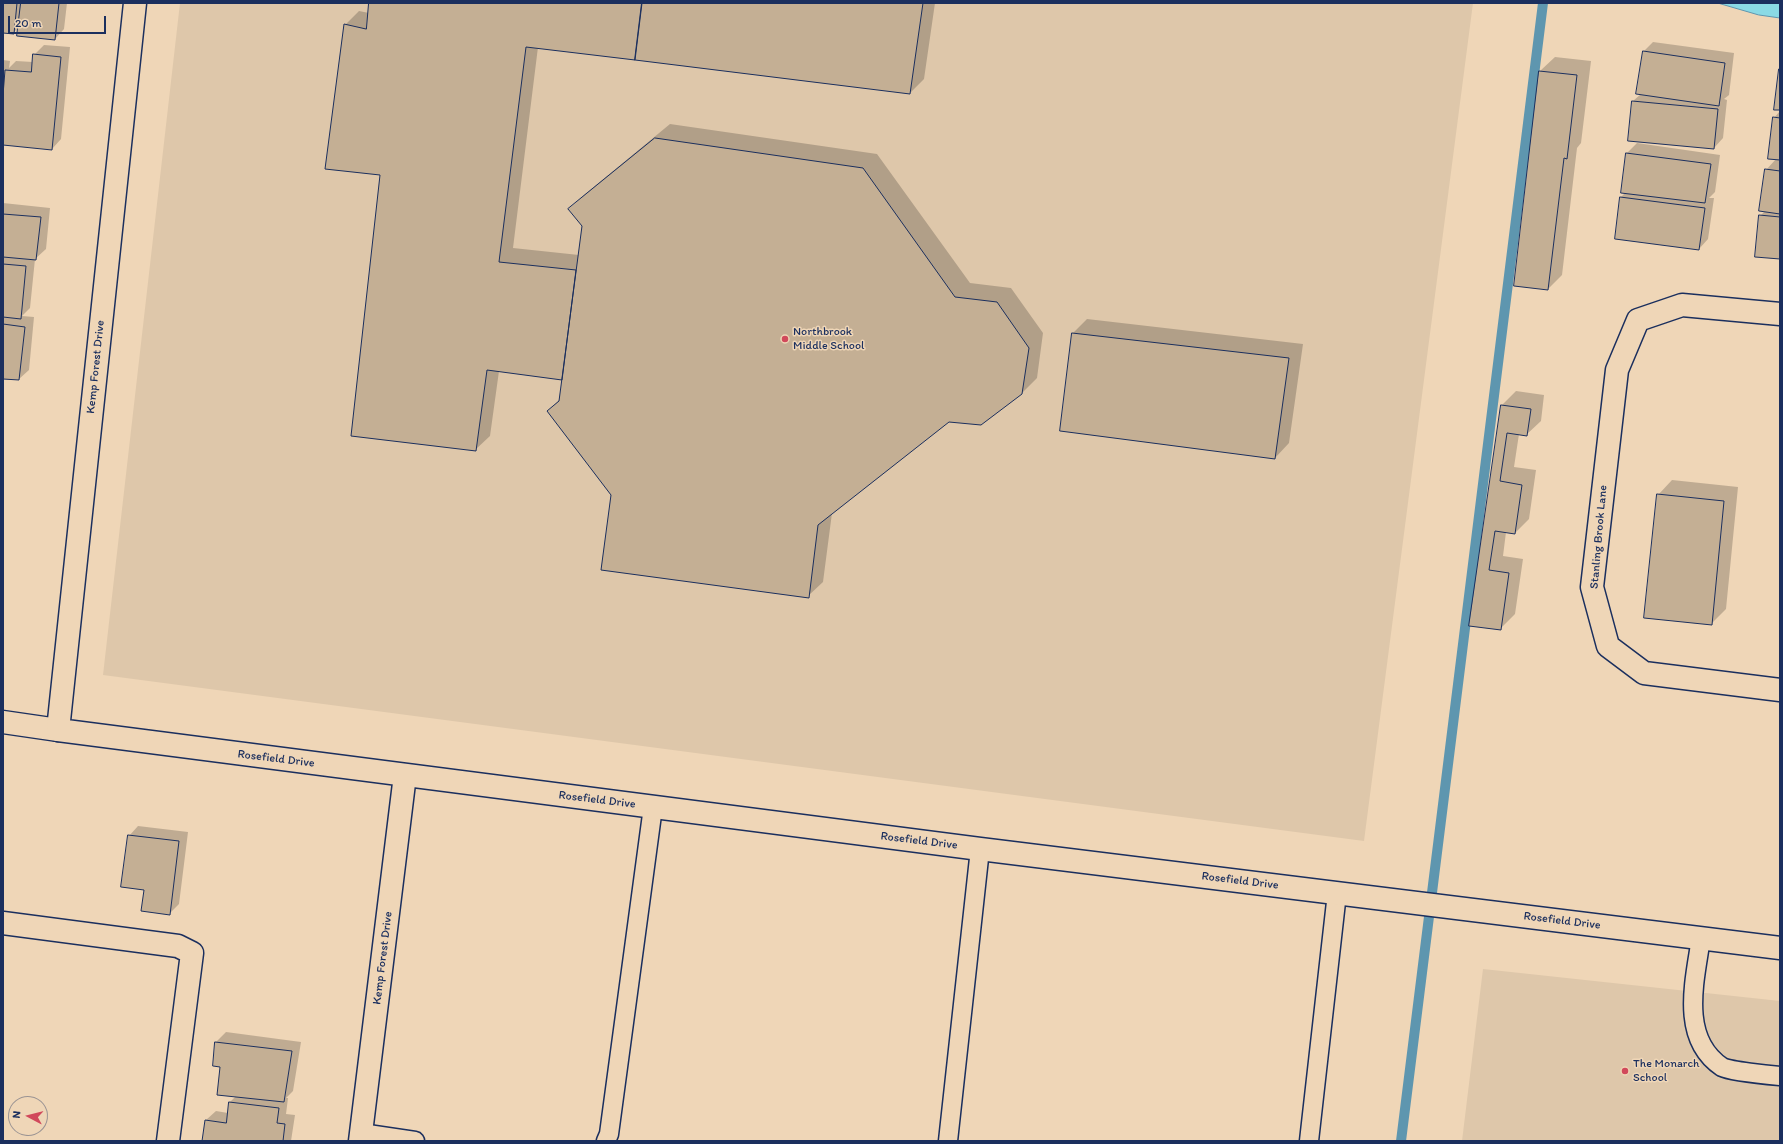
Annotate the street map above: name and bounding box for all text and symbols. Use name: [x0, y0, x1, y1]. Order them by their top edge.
scale bar: [10, 8, 108, 34]
text: 20 m: [15, 16, 42, 30]
street label: Kemp Forest Drive: [84, 320, 108, 414]
place label: Northbrook Middle School: [793, 325, 864, 353]
marker: Northbrook Middle School: [780, 334, 790, 344]
street label: Stanling Brook Lane: [1587, 484, 1611, 590]
street label: Rosefield Drive: [237, 747, 315, 771]
street label: Rosefield Drive: [558, 788, 636, 812]
street label: Rosefield Drive: [880, 829, 958, 853]
street label: Rosefield Drive: [1201, 869, 1279, 893]
street label: Rosefield Drive: [1523, 909, 1601, 933]
street label: Kemp Forest Drive: [370, 910, 396, 1006]
place label: The Monarch School: [1633, 1057, 1699, 1085]
marker: The Monarch School: [1620, 1066, 1630, 1076]
north arrow: [8, 1096, 48, 1136]
text: N: [10, 1110, 23, 1119]

